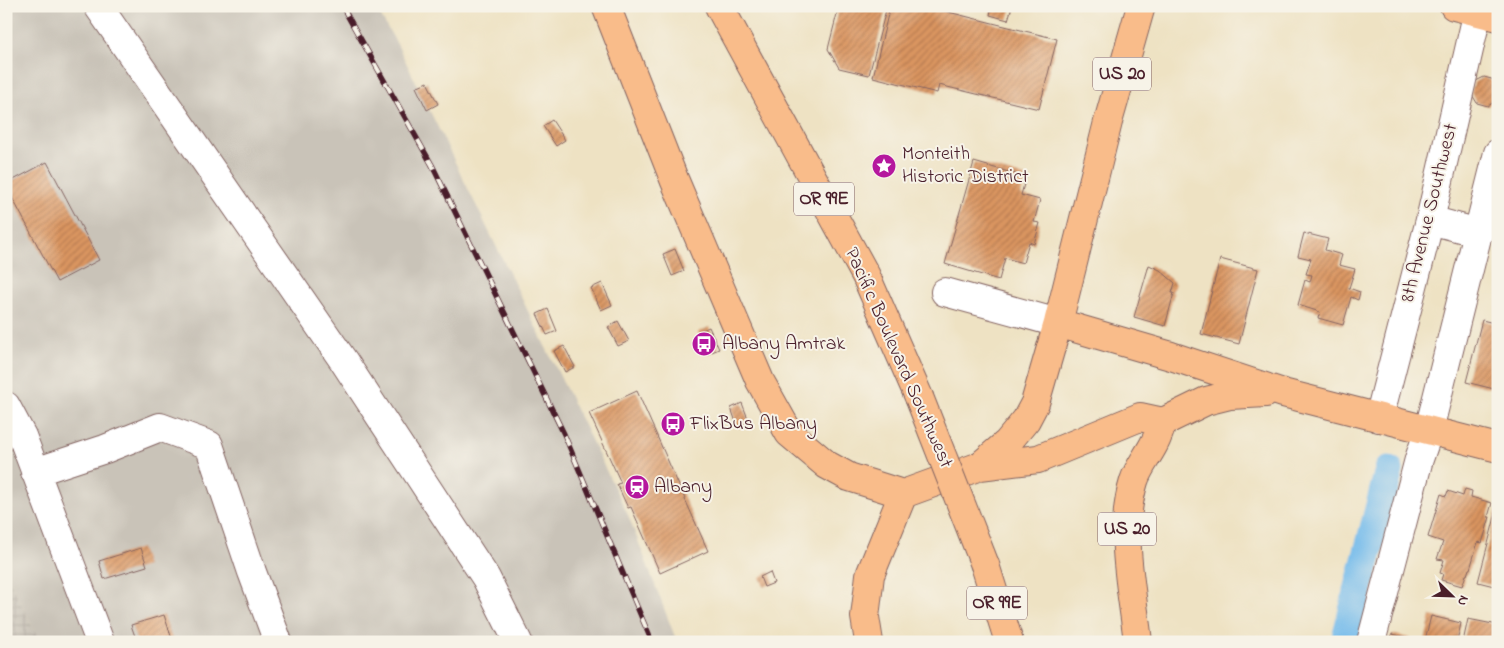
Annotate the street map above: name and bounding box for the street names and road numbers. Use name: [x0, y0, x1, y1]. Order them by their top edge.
road number: US 20: [1093, 58, 1151, 90]
street label: 8th Avenue Southwest: [1394, 120, 1466, 305]
road number: OR 99E: [794, 182, 854, 215]
street label: Pacific Boulevard Southwest: [836, 243, 960, 473]
road number: US 20: [1098, 512, 1156, 546]
road number: OR 99E: [967, 586, 1027, 620]

